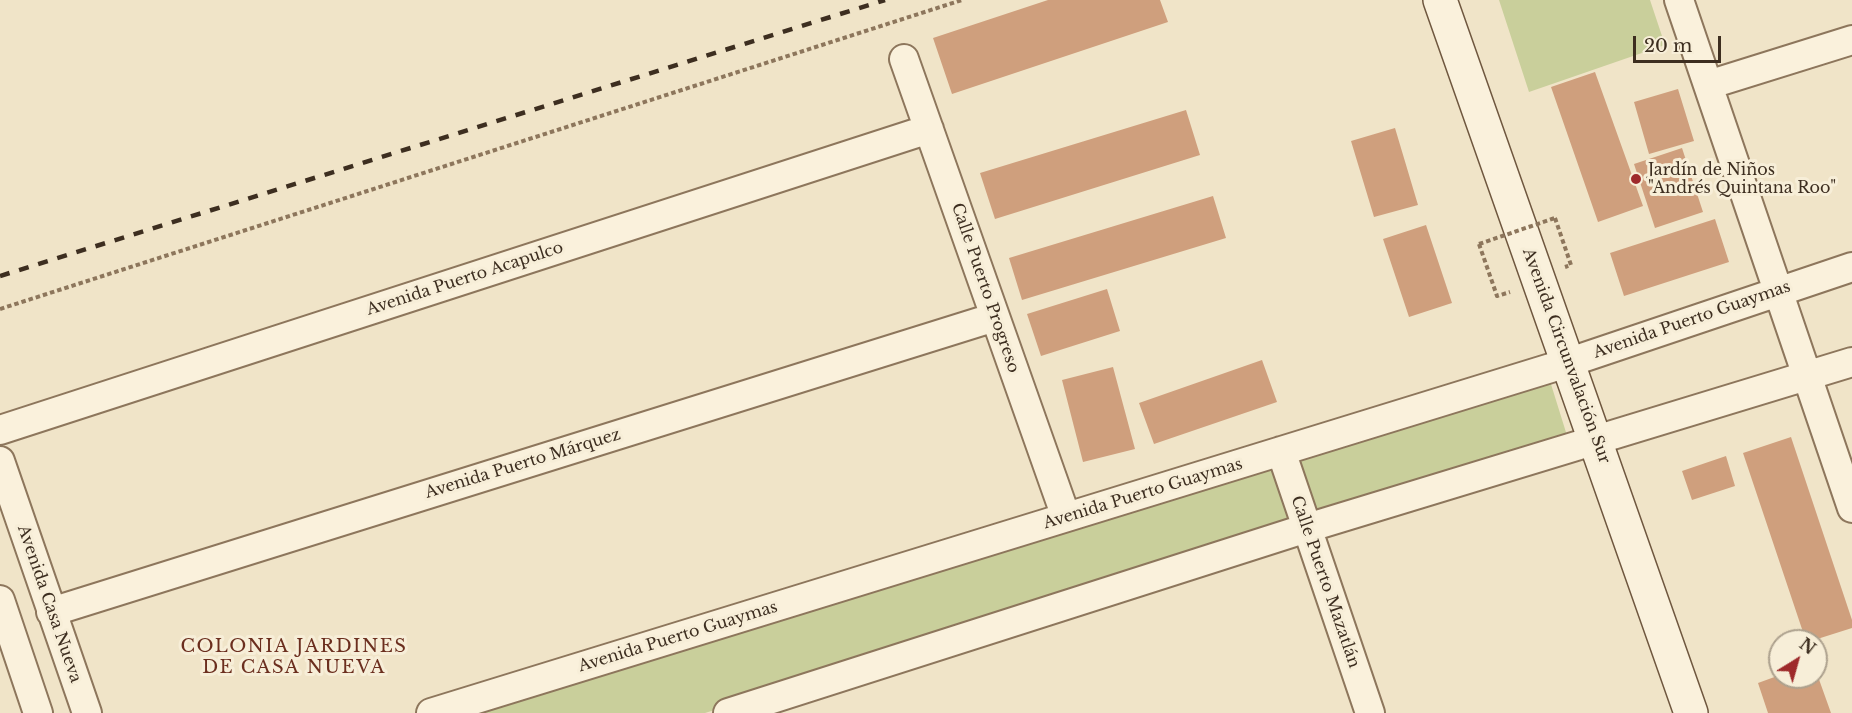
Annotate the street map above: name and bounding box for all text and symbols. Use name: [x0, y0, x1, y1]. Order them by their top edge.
scale bar: [1636, 24, 1724, 62]
text: 20 m: [1644, 35, 1692, 57]
place label: Jardín de Niños "Andrés Quintana Roo": [1648, 160, 1836, 198]
marker: Jardín de Niños "Andrés Quintana Roo": [1629, 172, 1643, 186]
street label: Calle Puerto Progreso: [947, 201, 1023, 375]
street label: Avenida Puerto Acapulco: [364, 238, 566, 320]
street label: Avenida Circunvalación Sur: [1518, 246, 1614, 466]
street label: Avenida Puerto Guaymas: [1591, 277, 1793, 363]
street label: Avenida Puerto Márquez: [423, 425, 623, 503]
street label: Avenida Puerto Guaymas: [1041, 455, 1245, 533]
street label: Calle Puerto Mazatlán: [1287, 493, 1363, 671]
street label: Avenida Casa Nueva: [13, 523, 85, 685]
street label: Avenida Puerto Guaymas: [576, 598, 780, 676]
north arrow: [1768, 629, 1828, 689]
text: N: [1796, 634, 1820, 659]
district label: COLONIA JARDINES DE CASA NUEVA: [181, 636, 407, 678]

